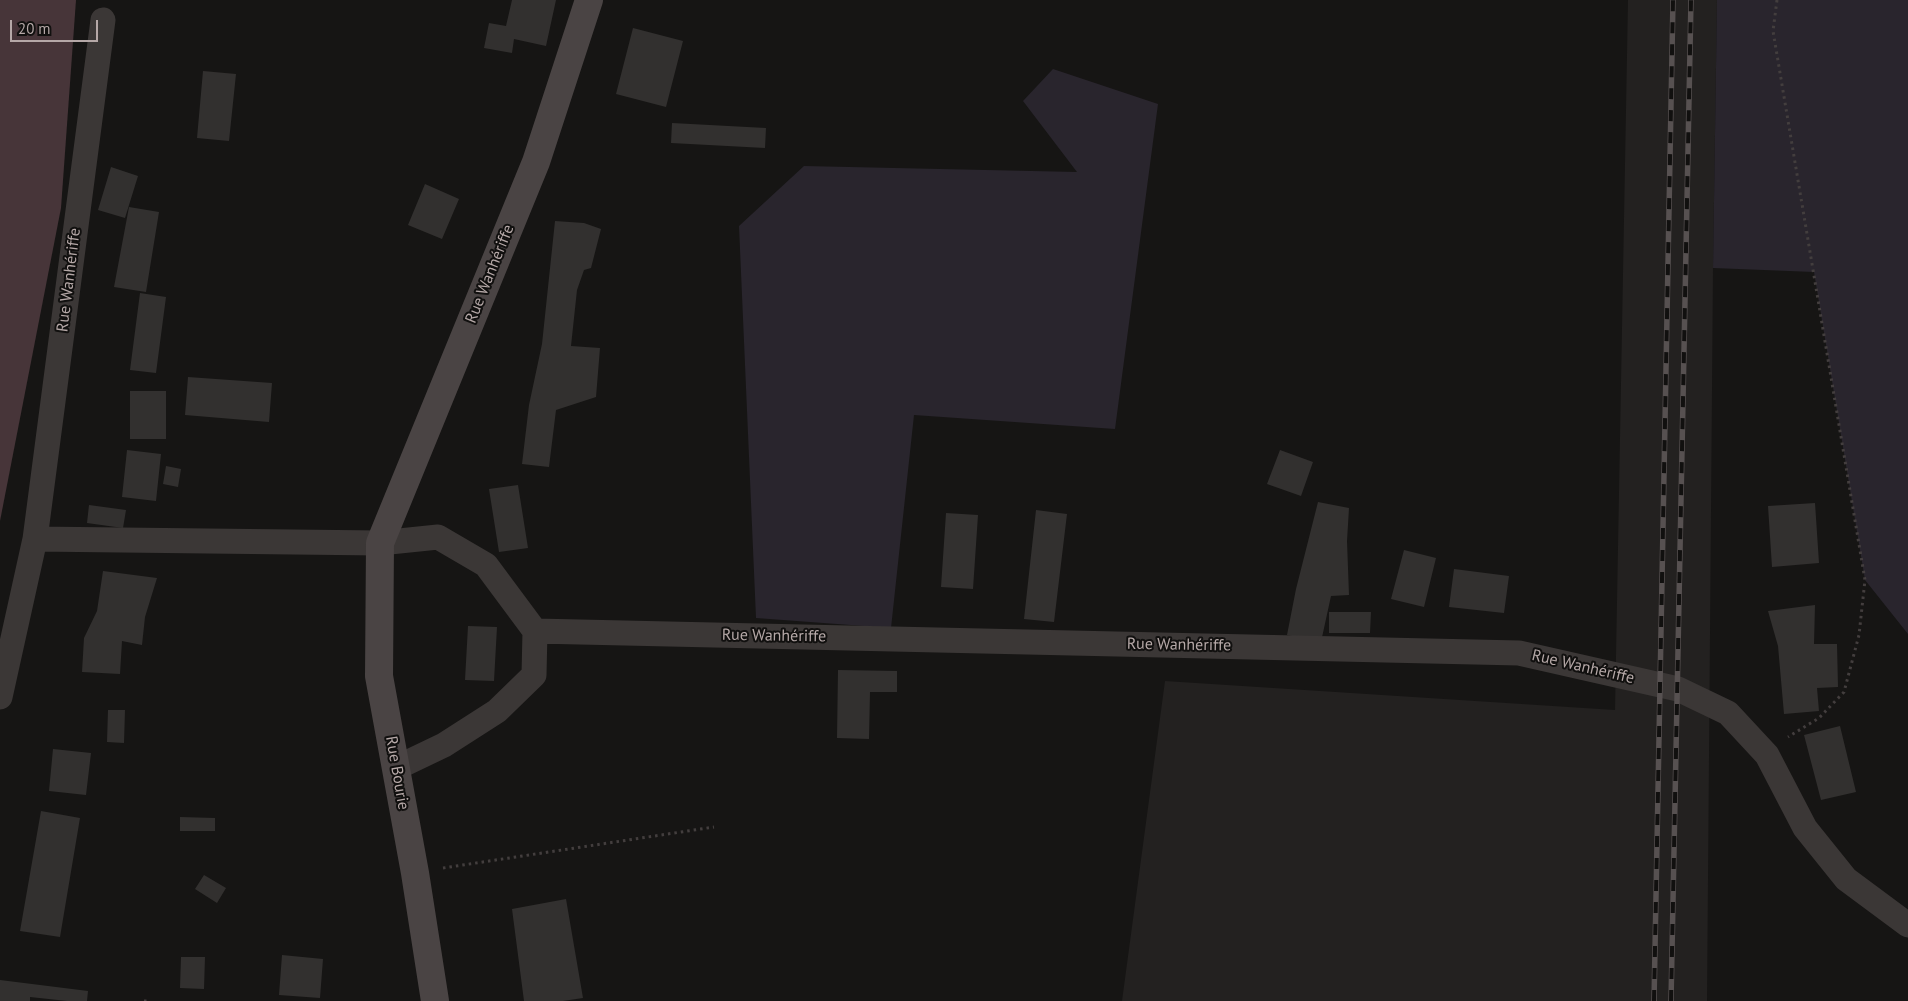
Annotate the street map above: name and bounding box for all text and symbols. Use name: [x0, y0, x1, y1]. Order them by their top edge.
scale bar: [12, 10, 100, 42]
text: 20 m: [18, 19, 51, 38]
street label: Rue Wanhériffe: [462, 222, 518, 326]
street label: Rue Wanhériffe: [53, 227, 85, 333]
street label: Rue Wanhériffe: [722, 625, 826, 647]
street label: Rue Wanhériffe: [1127, 634, 1231, 656]
street label: Rue Wanhériffe: [1530, 646, 1636, 688]
street label: Rue Bourie: [381, 735, 413, 811]

